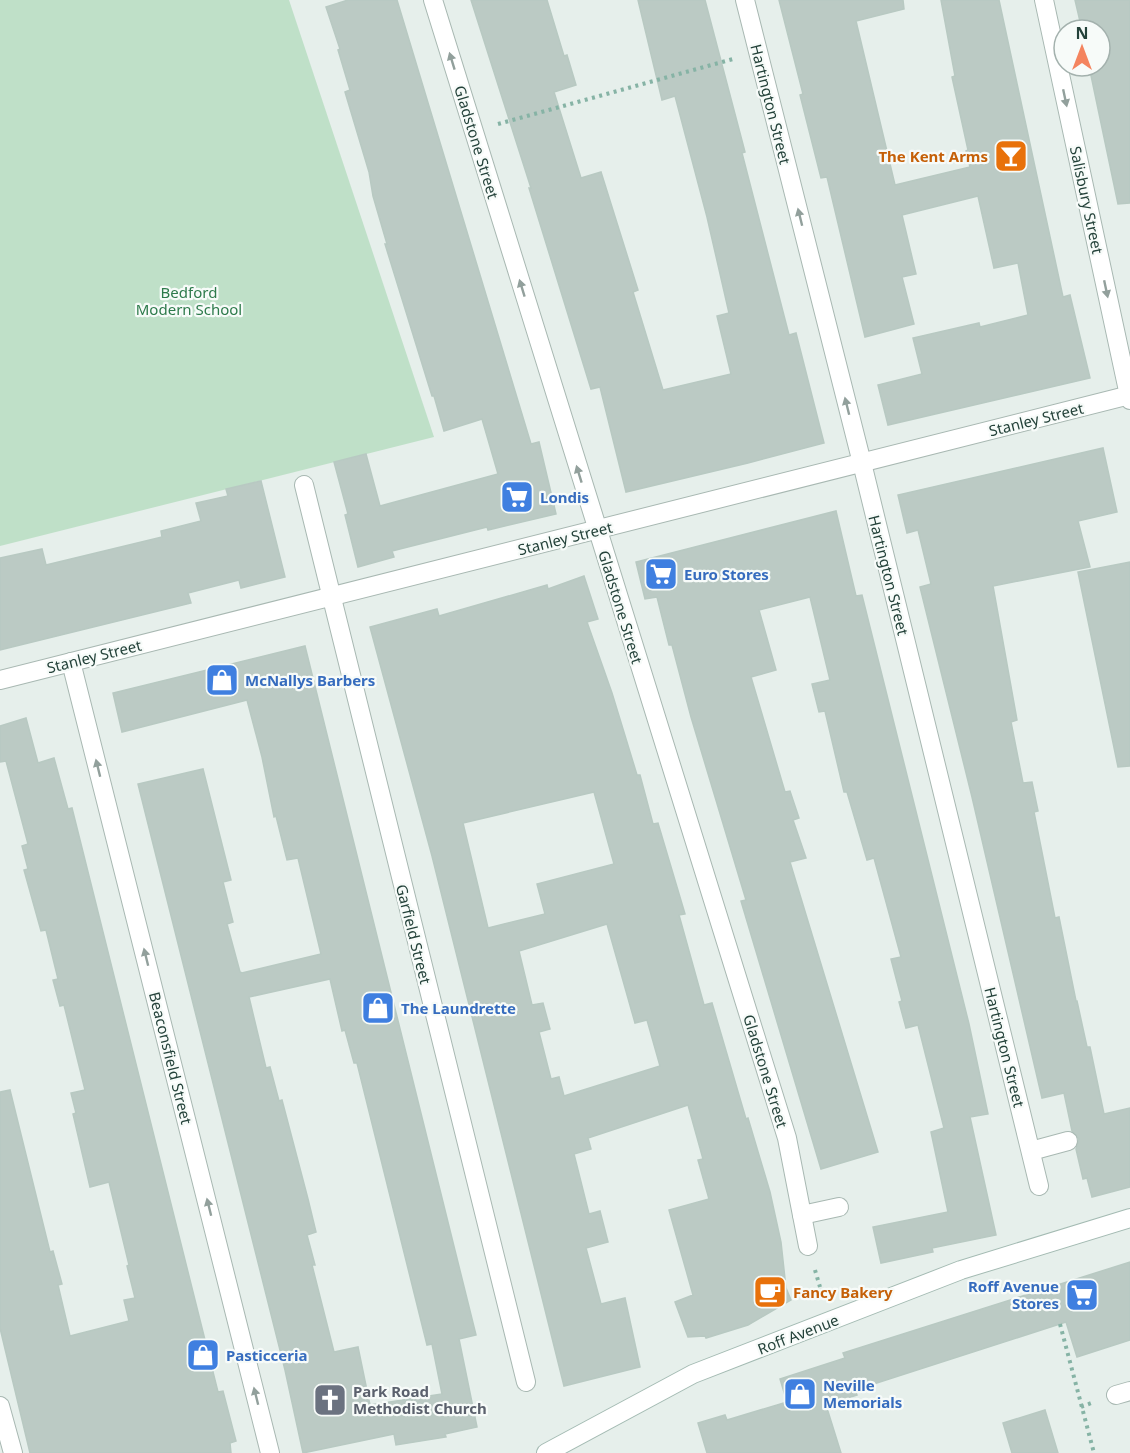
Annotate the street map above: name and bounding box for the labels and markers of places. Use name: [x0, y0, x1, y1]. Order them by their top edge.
bar icon: The Kent Arms: [993, 138, 1029, 174]
place label: The Kent Arms: [878, 146, 988, 166]
supermarket icon: Londis: [499, 479, 535, 515]
place label: Londis: [540, 487, 589, 507]
supermarket icon: Euro Stores: [643, 556, 679, 592]
place label: Euro Stores: [684, 564, 769, 584]
shop icon: McNallys Barbers: [204, 662, 240, 698]
place label: McNallys Barbers: [245, 670, 375, 690]
shop icon: The Laundrette: [360, 990, 396, 1026]
place label: The Laundrette: [401, 998, 516, 1018]
cafe icon: Fancy Bakery: [752, 1274, 788, 1310]
place label: Roff Avenue Stores: [968, 1276, 1059, 1313]
supermarket icon: Roff Avenue Stores: [1064, 1277, 1100, 1313]
place label: Fancy Bakery: [793, 1282, 893, 1302]
shop icon: Pasticceria: [185, 1337, 221, 1373]
place label: Pasticceria: [226, 1345, 307, 1365]
place label: Neville Memorials: [823, 1375, 902, 1412]
shop icon: Neville Memorials: [782, 1376, 818, 1412]
place label: Park Road Methodist Church: [353, 1381, 487, 1418]
church icon: Park Road Methodist Church: [312, 1382, 348, 1418]

